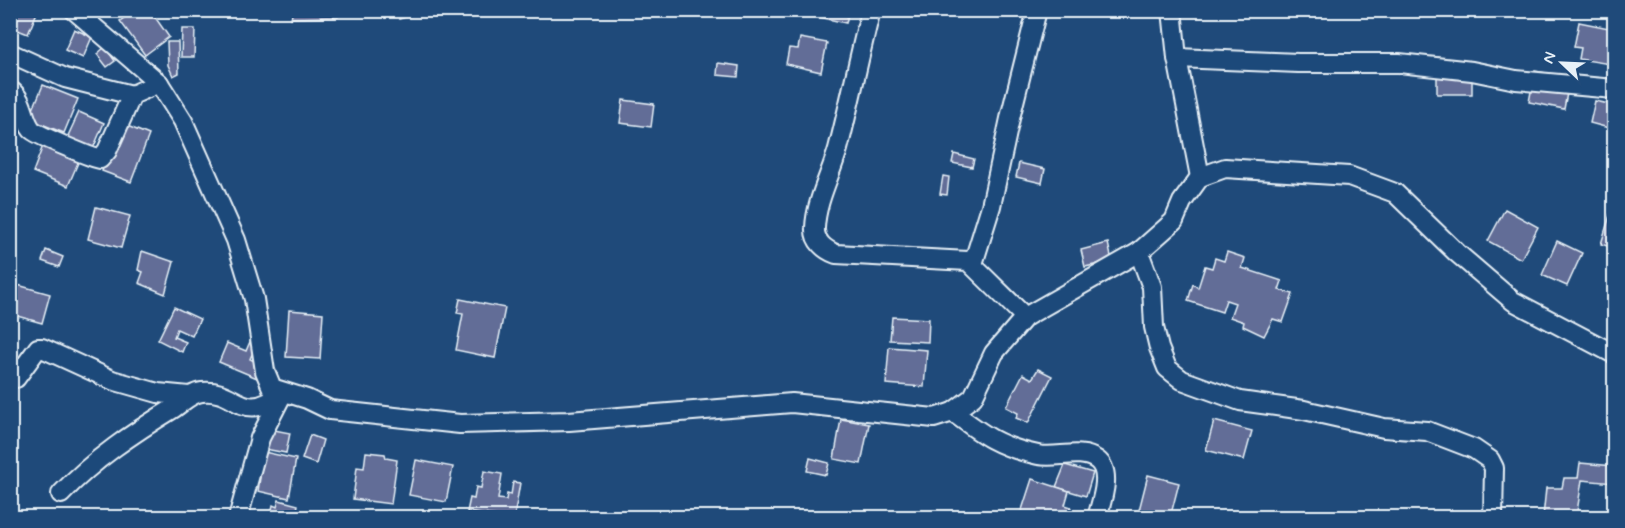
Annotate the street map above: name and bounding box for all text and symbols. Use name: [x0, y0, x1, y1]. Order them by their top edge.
north arrow: [1532, 33, 1592, 93]
text: N: [1538, 49, 1561, 67]

